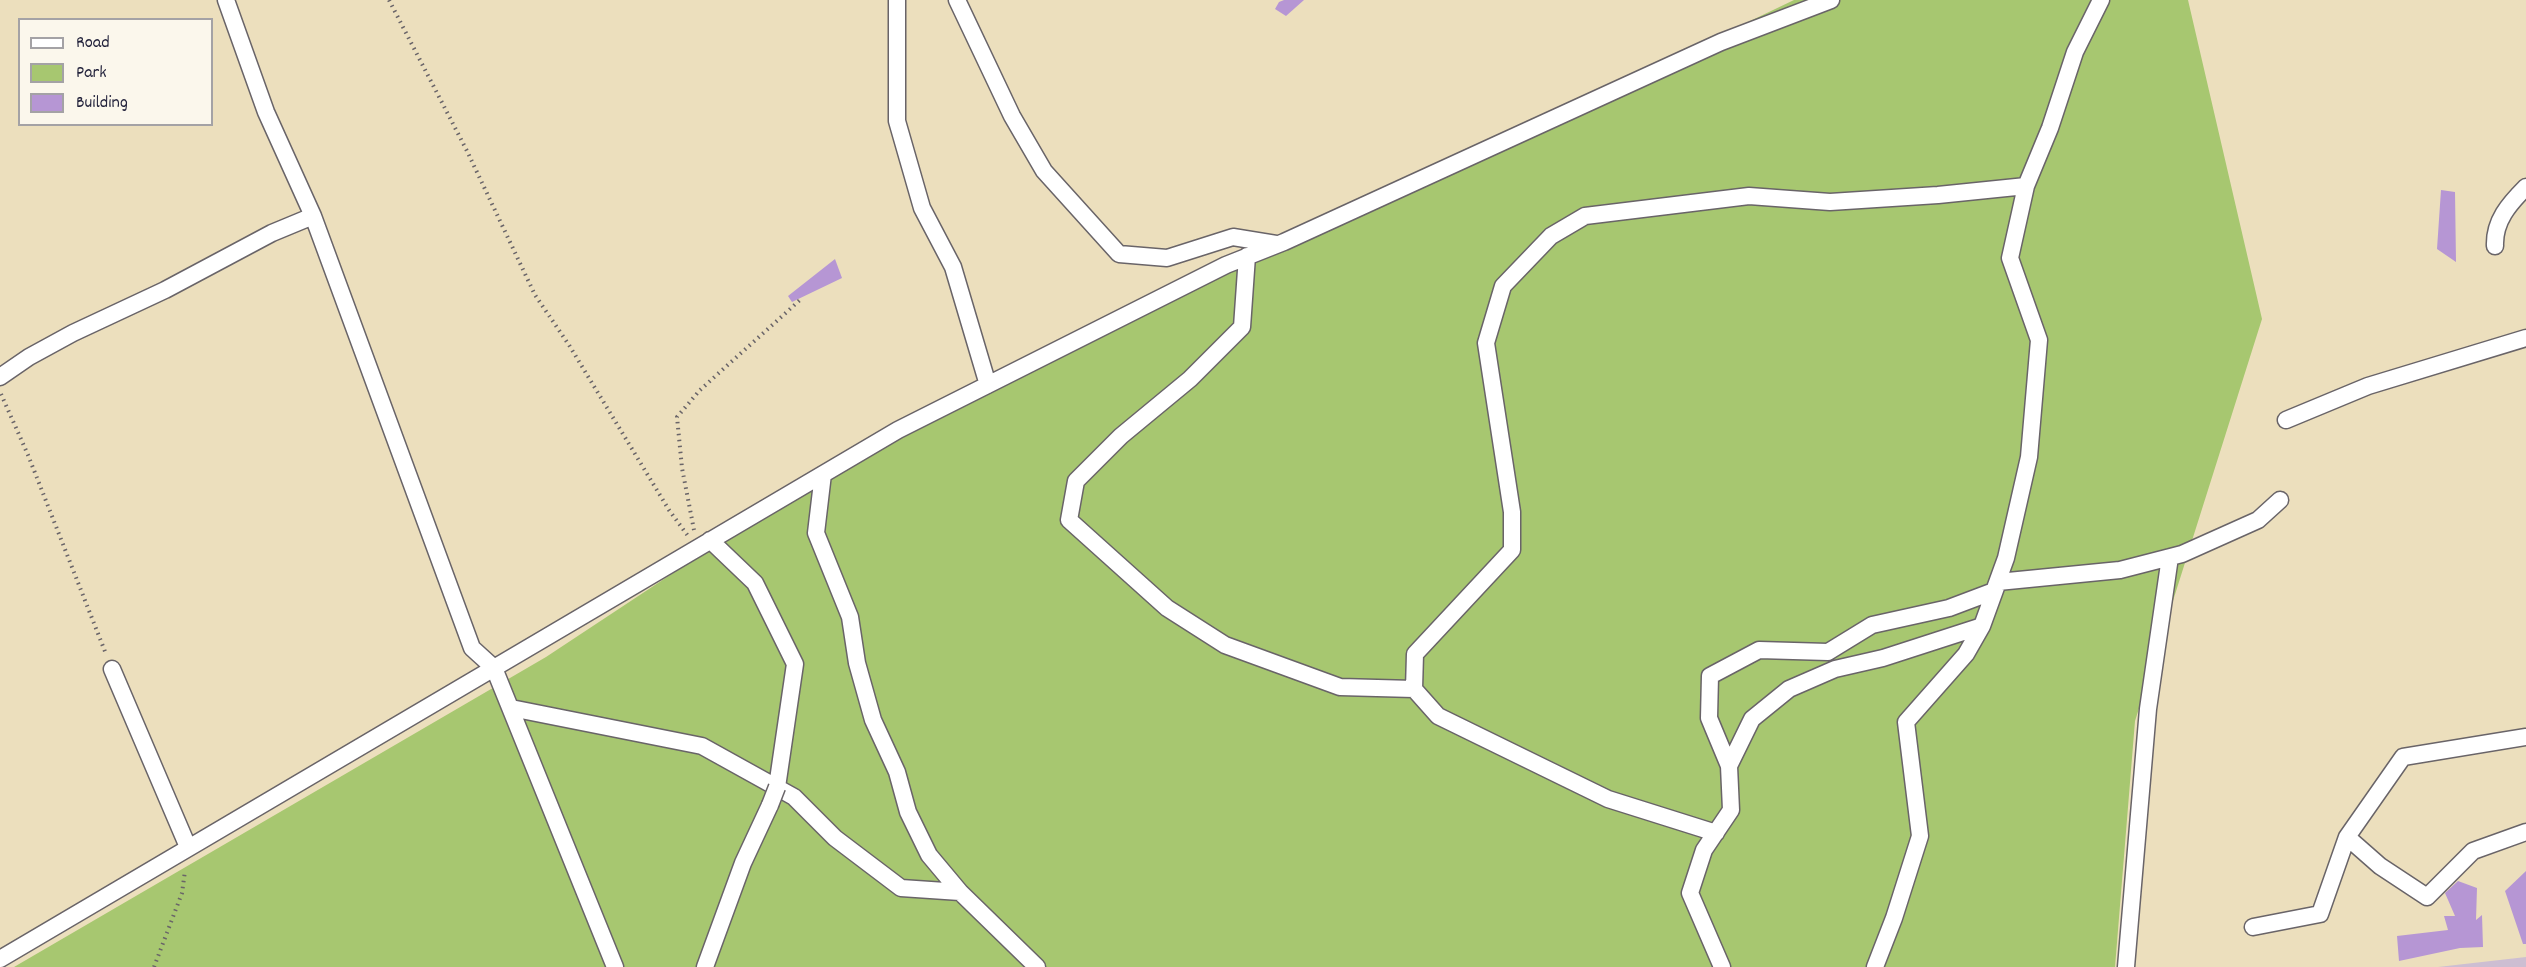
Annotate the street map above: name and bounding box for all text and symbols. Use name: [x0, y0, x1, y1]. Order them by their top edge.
legend: [18, 18, 213, 126]
text: Road: [76, 31, 110, 56]
text: Park: [76, 61, 107, 86]
text: Building: [76, 91, 128, 116]

